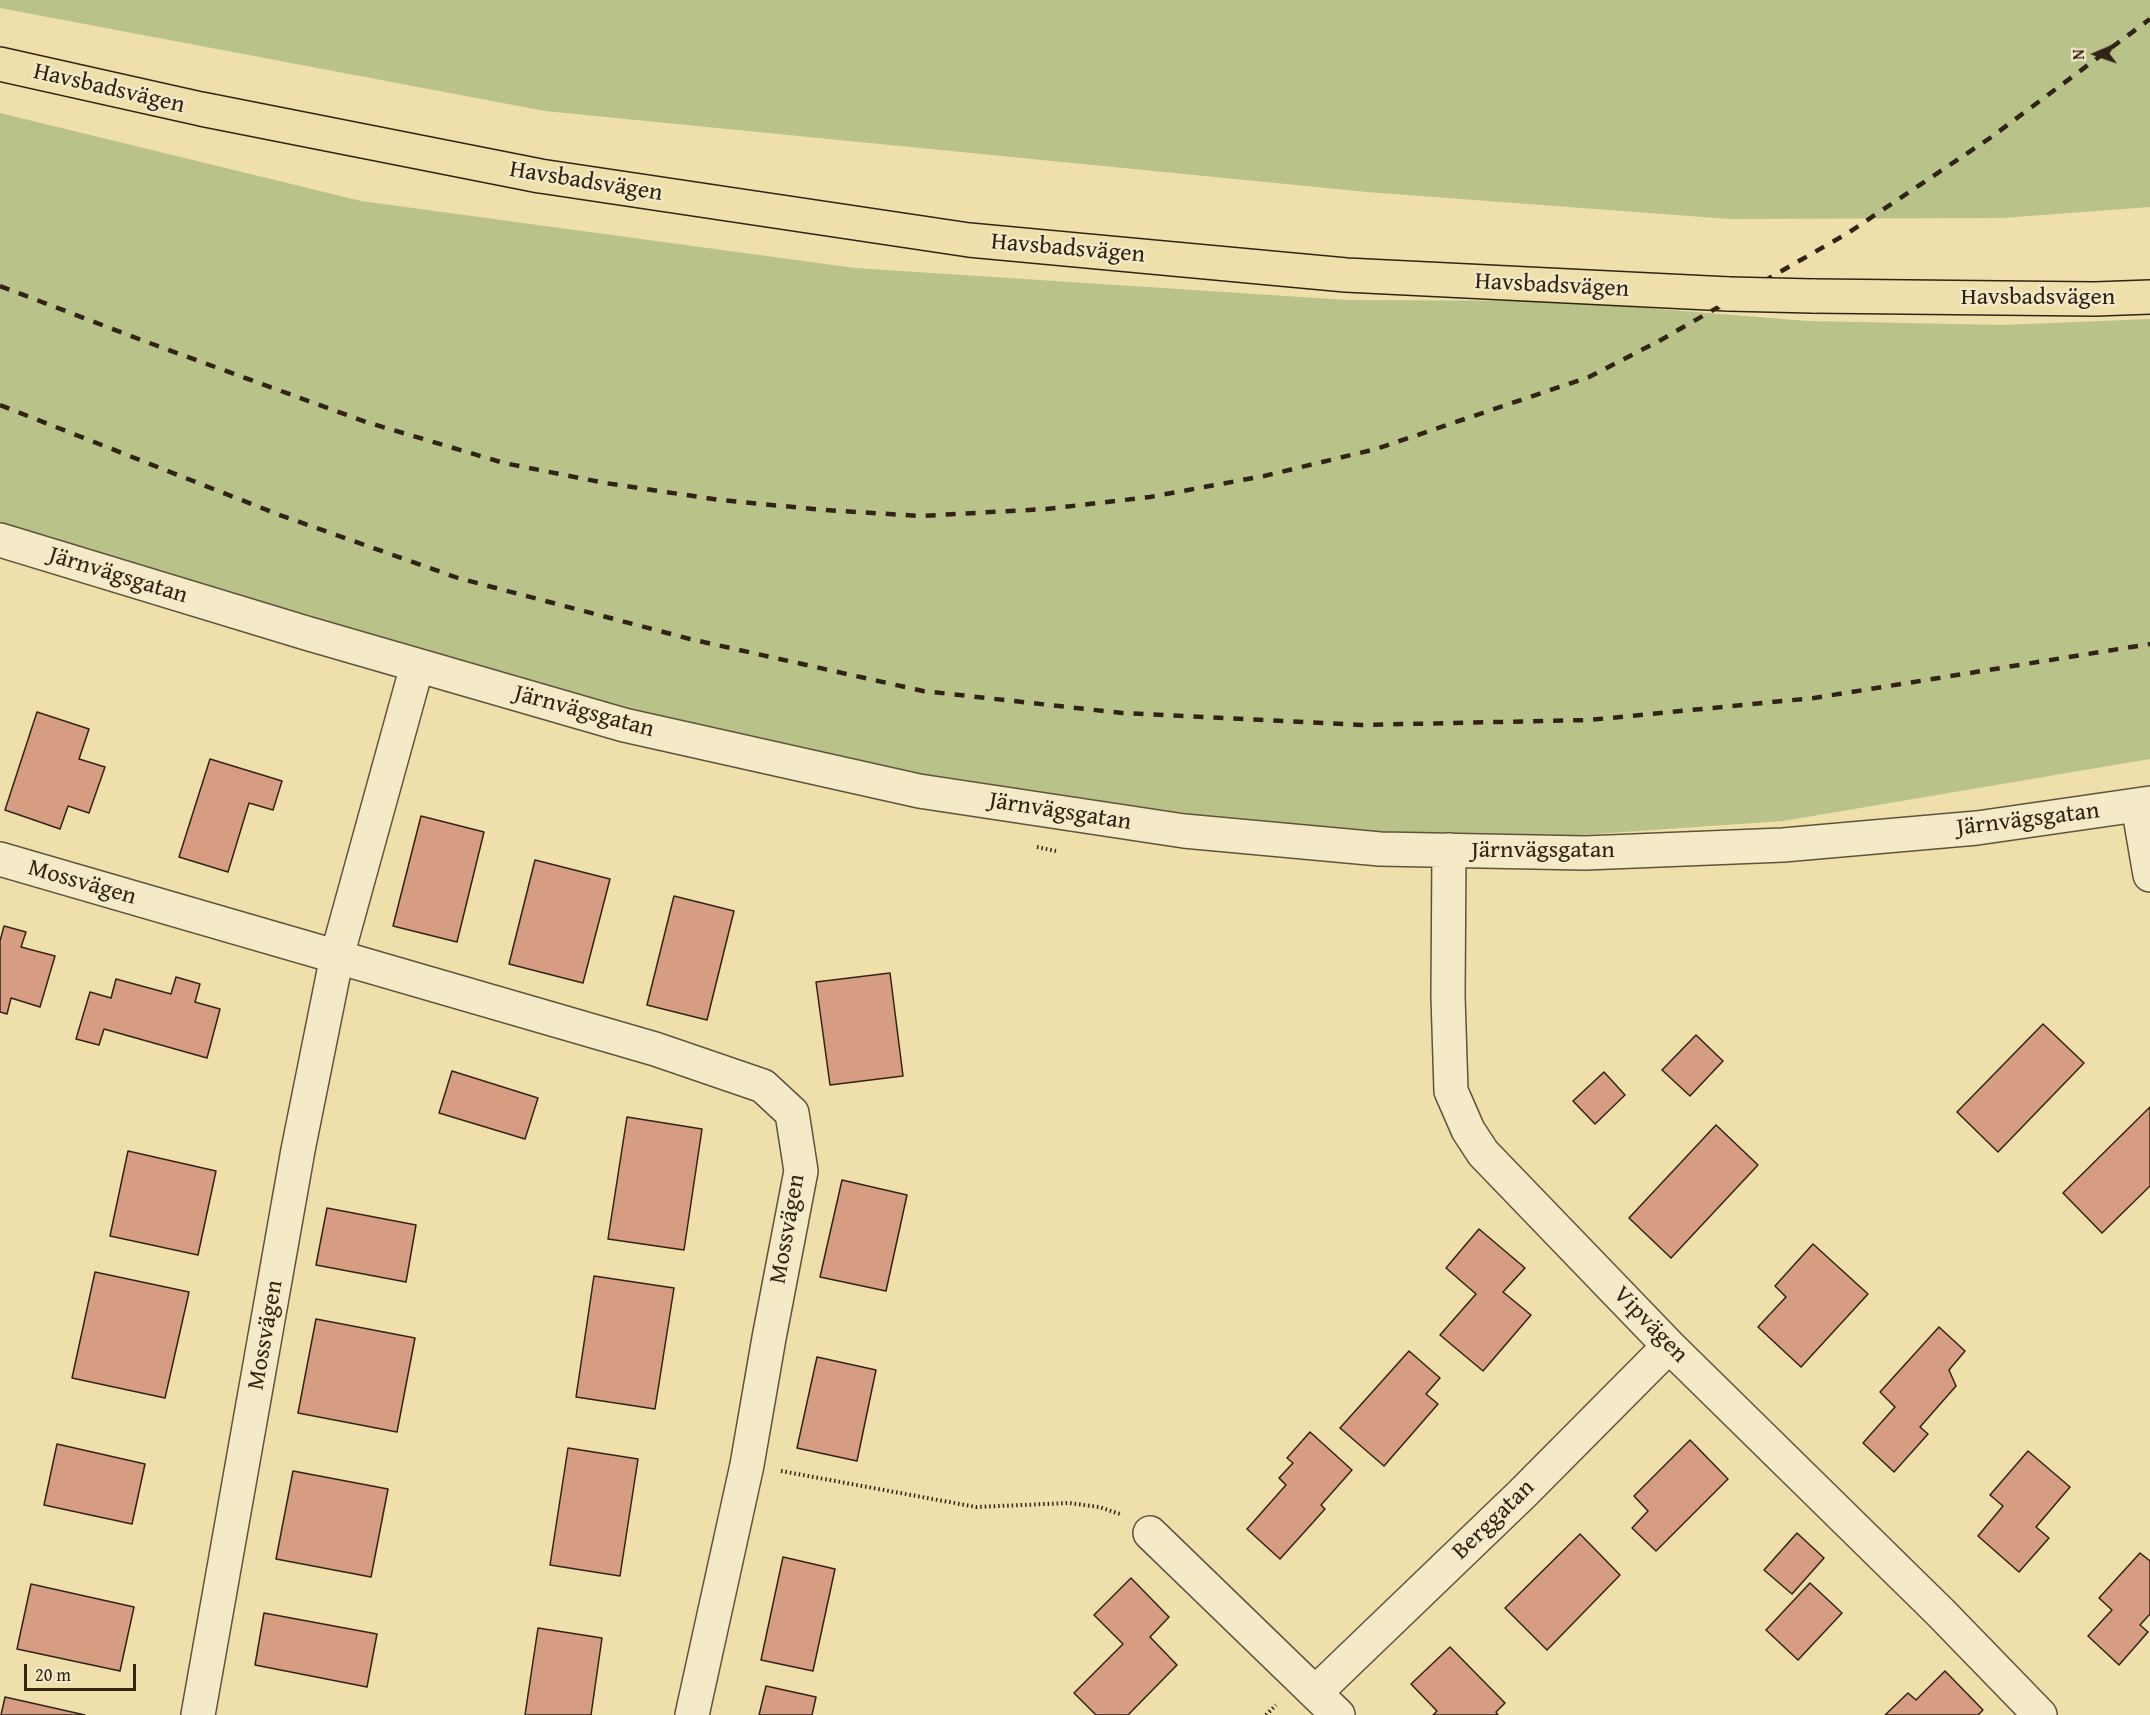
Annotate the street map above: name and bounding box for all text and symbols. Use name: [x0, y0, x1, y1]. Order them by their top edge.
north arrow: [2066, 24, 2126, 84]
text: N: [2066, 49, 2090, 60]
street label: Havsbadsvägen: [31, 58, 187, 120]
street label: Havsbadsvägen: [507, 156, 665, 208]
street label: Havsbadsvägen: [990, 228, 1146, 270]
street label: Havsbadsvägen: [1474, 268, 1630, 304]
street label: Havsbadsvägen: [1961, 284, 2115, 312]
street label: Järnvägsgatan: [45, 541, 191, 611]
street label: Järnvägsgatan: [511, 680, 657, 744]
street label: Järnvägsgatan: [987, 787, 1133, 837]
street label: Järnvägsgatan: [1955, 797, 2101, 843]
street label: Järnvägsgatan: [1471, 837, 1615, 865]
street label: Mossvägen: [25, 854, 139, 912]
street label: Mossvägen: [764, 1172, 812, 1286]
street label: Mossvägen: [242, 1278, 290, 1392]
street label: Vipvägen: [1607, 1281, 1693, 1369]
street label: Berggatan: [1447, 1474, 1541, 1566]
scale bar: [27, 1652, 140, 1690]
text: 20 m: [35, 1661, 71, 1688]

